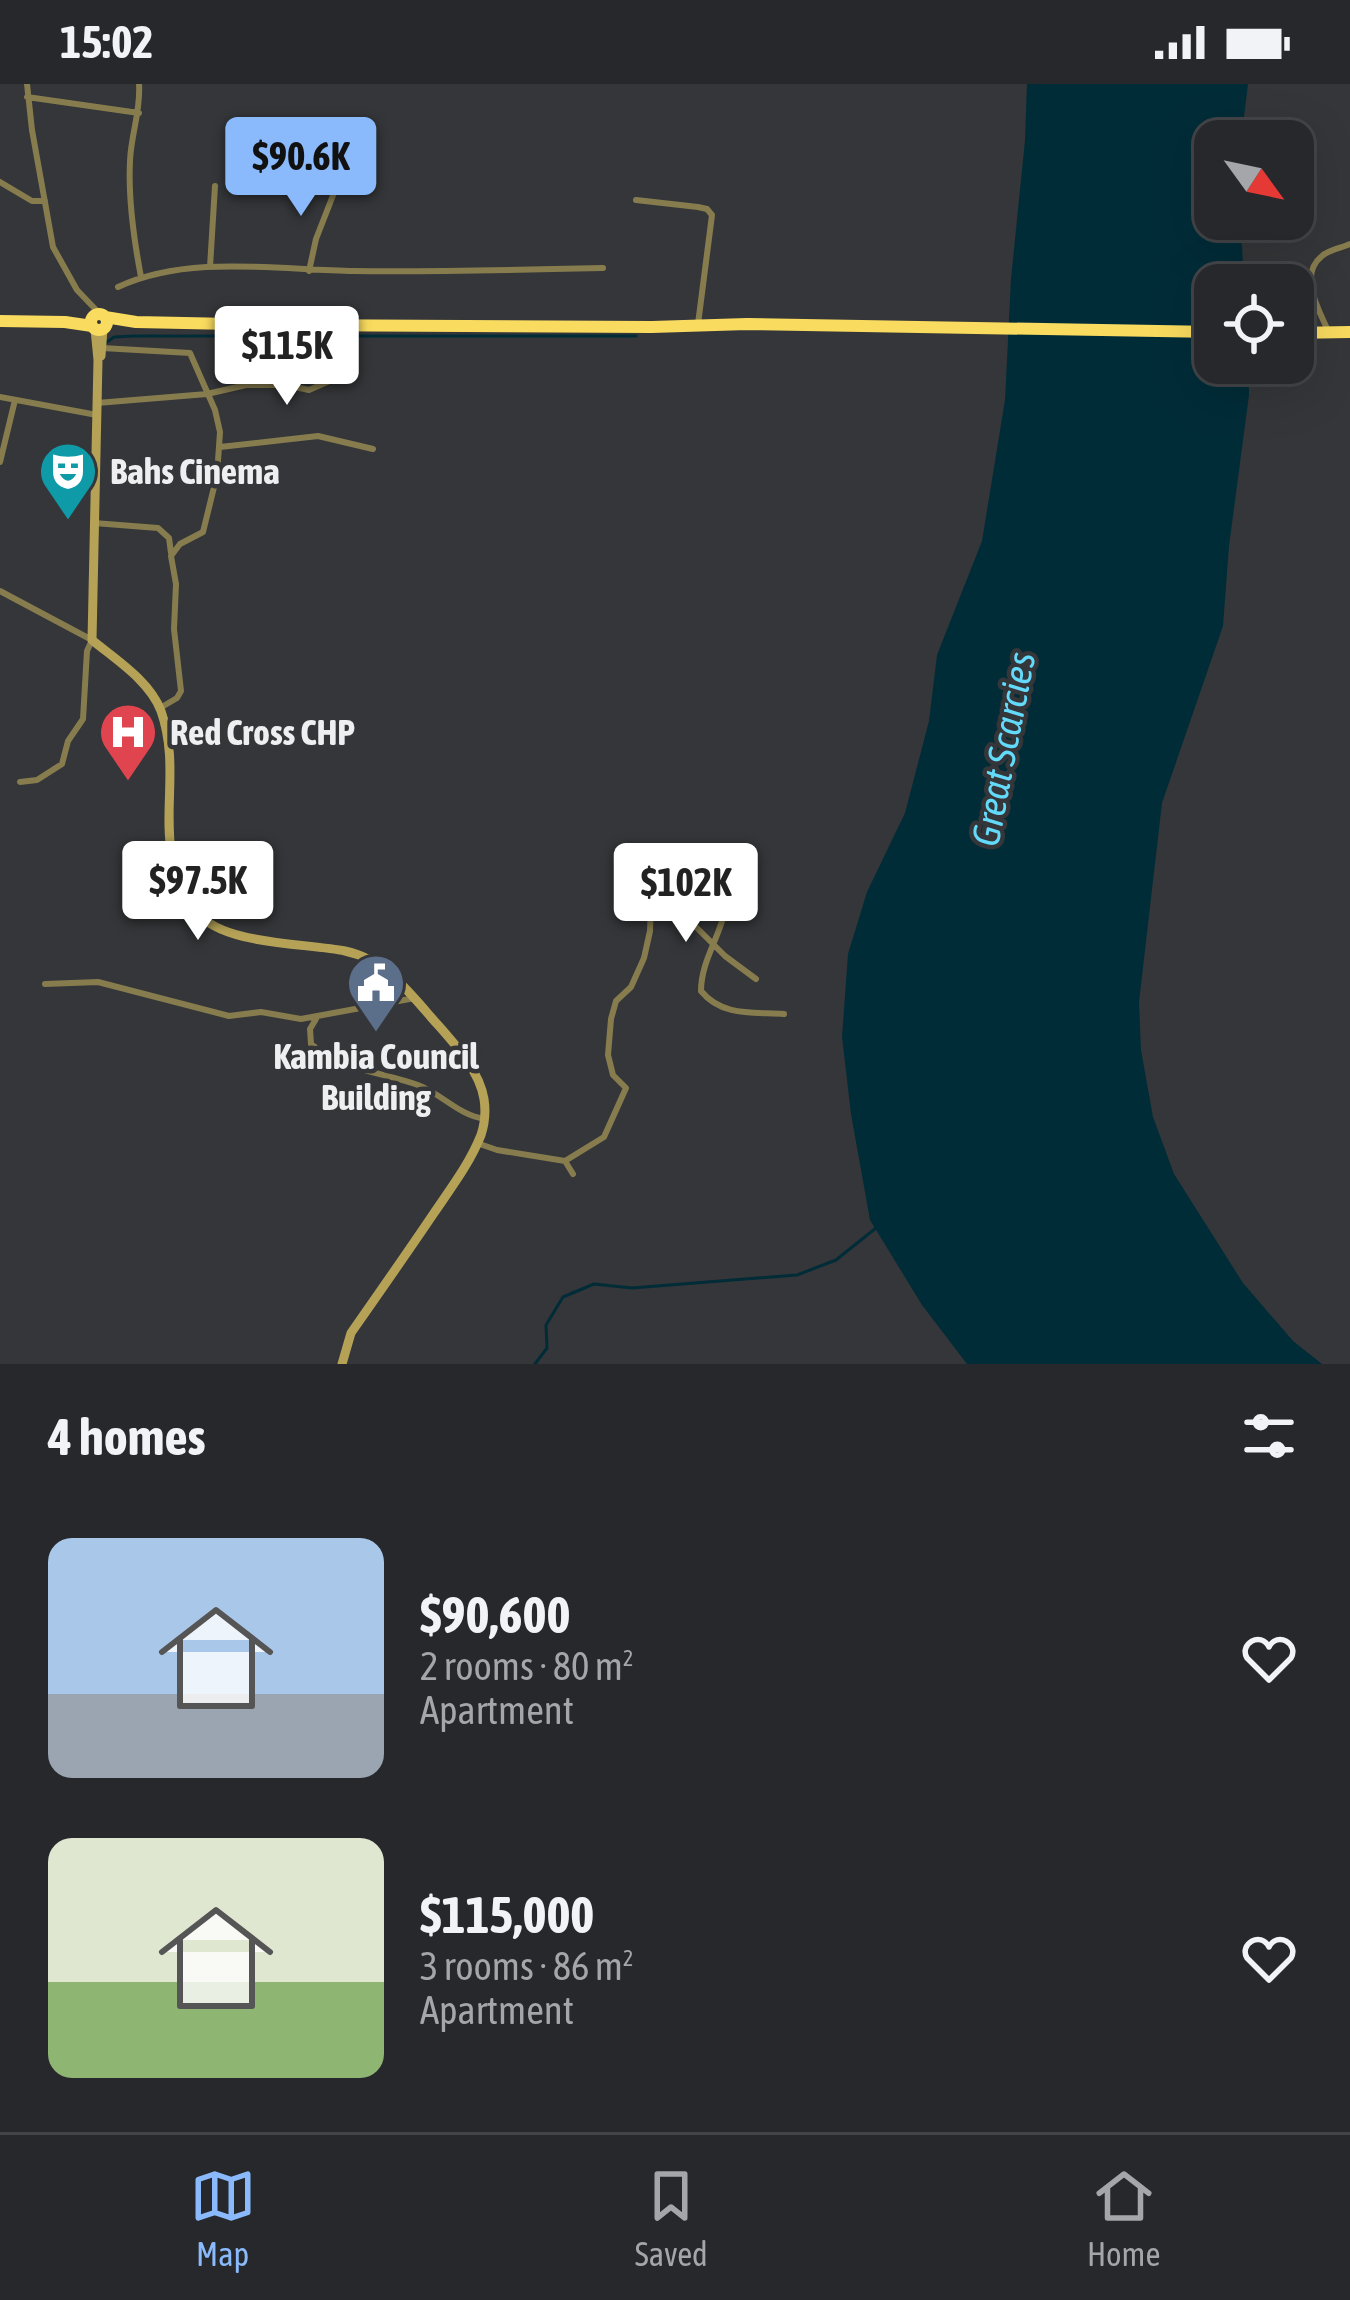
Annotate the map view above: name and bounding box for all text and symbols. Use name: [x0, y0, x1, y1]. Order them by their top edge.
text: 15:02: [60, 16, 154, 68]
pin: $90.6K: [203, 117, 399, 219]
north arrow: [1194, 120, 1314, 240]
map controls: [1194, 120, 1314, 384]
text: $90.6K: [252, 134, 350, 178]
button: locate: [1194, 264, 1314, 384]
pin: $115K: [203, 306, 371, 408]
text: $115K: [242, 323, 332, 367]
theatre icon: Bahs Cinema: [37, 440, 99, 522]
place label: Bahs Cinema: [110, 450, 280, 492]
water label: Great Scarcies: [963, 648, 1043, 850]
hospital icon: Red Cross CHP: [97, 701, 159, 783]
place label: Red Cross CHP: [170, 711, 355, 753]
pin: $97.5K: [100, 841, 296, 943]
pin: $102K: [602, 843, 770, 945]
text: $97.5K: [149, 858, 247, 902]
text: $102K: [641, 860, 731, 904]
public building icon: Kambia Council Building: [345, 952, 407, 1034]
place label: Kambia Council Building: [273, 1035, 479, 1118]
icon: filters: [1236, 1403, 1302, 1469]
text: 4 homes: [48, 1407, 206, 1466]
text: $90,600: [420, 1585, 570, 1644]
icon: home: [144, 1586, 288, 1730]
icon: heart: [1236, 1625, 1302, 1691]
text: 2 rooms · 80 m²: [420, 1644, 634, 1688]
text: Apartment: [420, 1688, 574, 1732]
text: $115,000: [420, 1885, 594, 1944]
icon: home: [144, 1886, 288, 2030]
icon: heart: [1236, 1925, 1302, 1991]
text: 3 rooms · 86 m²: [420, 1944, 634, 1988]
text: Apartment: [420, 1988, 574, 2032]
tab: Map: [190, 2163, 256, 2273]
tab: Saved: [635, 2163, 708, 2273]
tab: Home: [1087, 2163, 1160, 2273]

